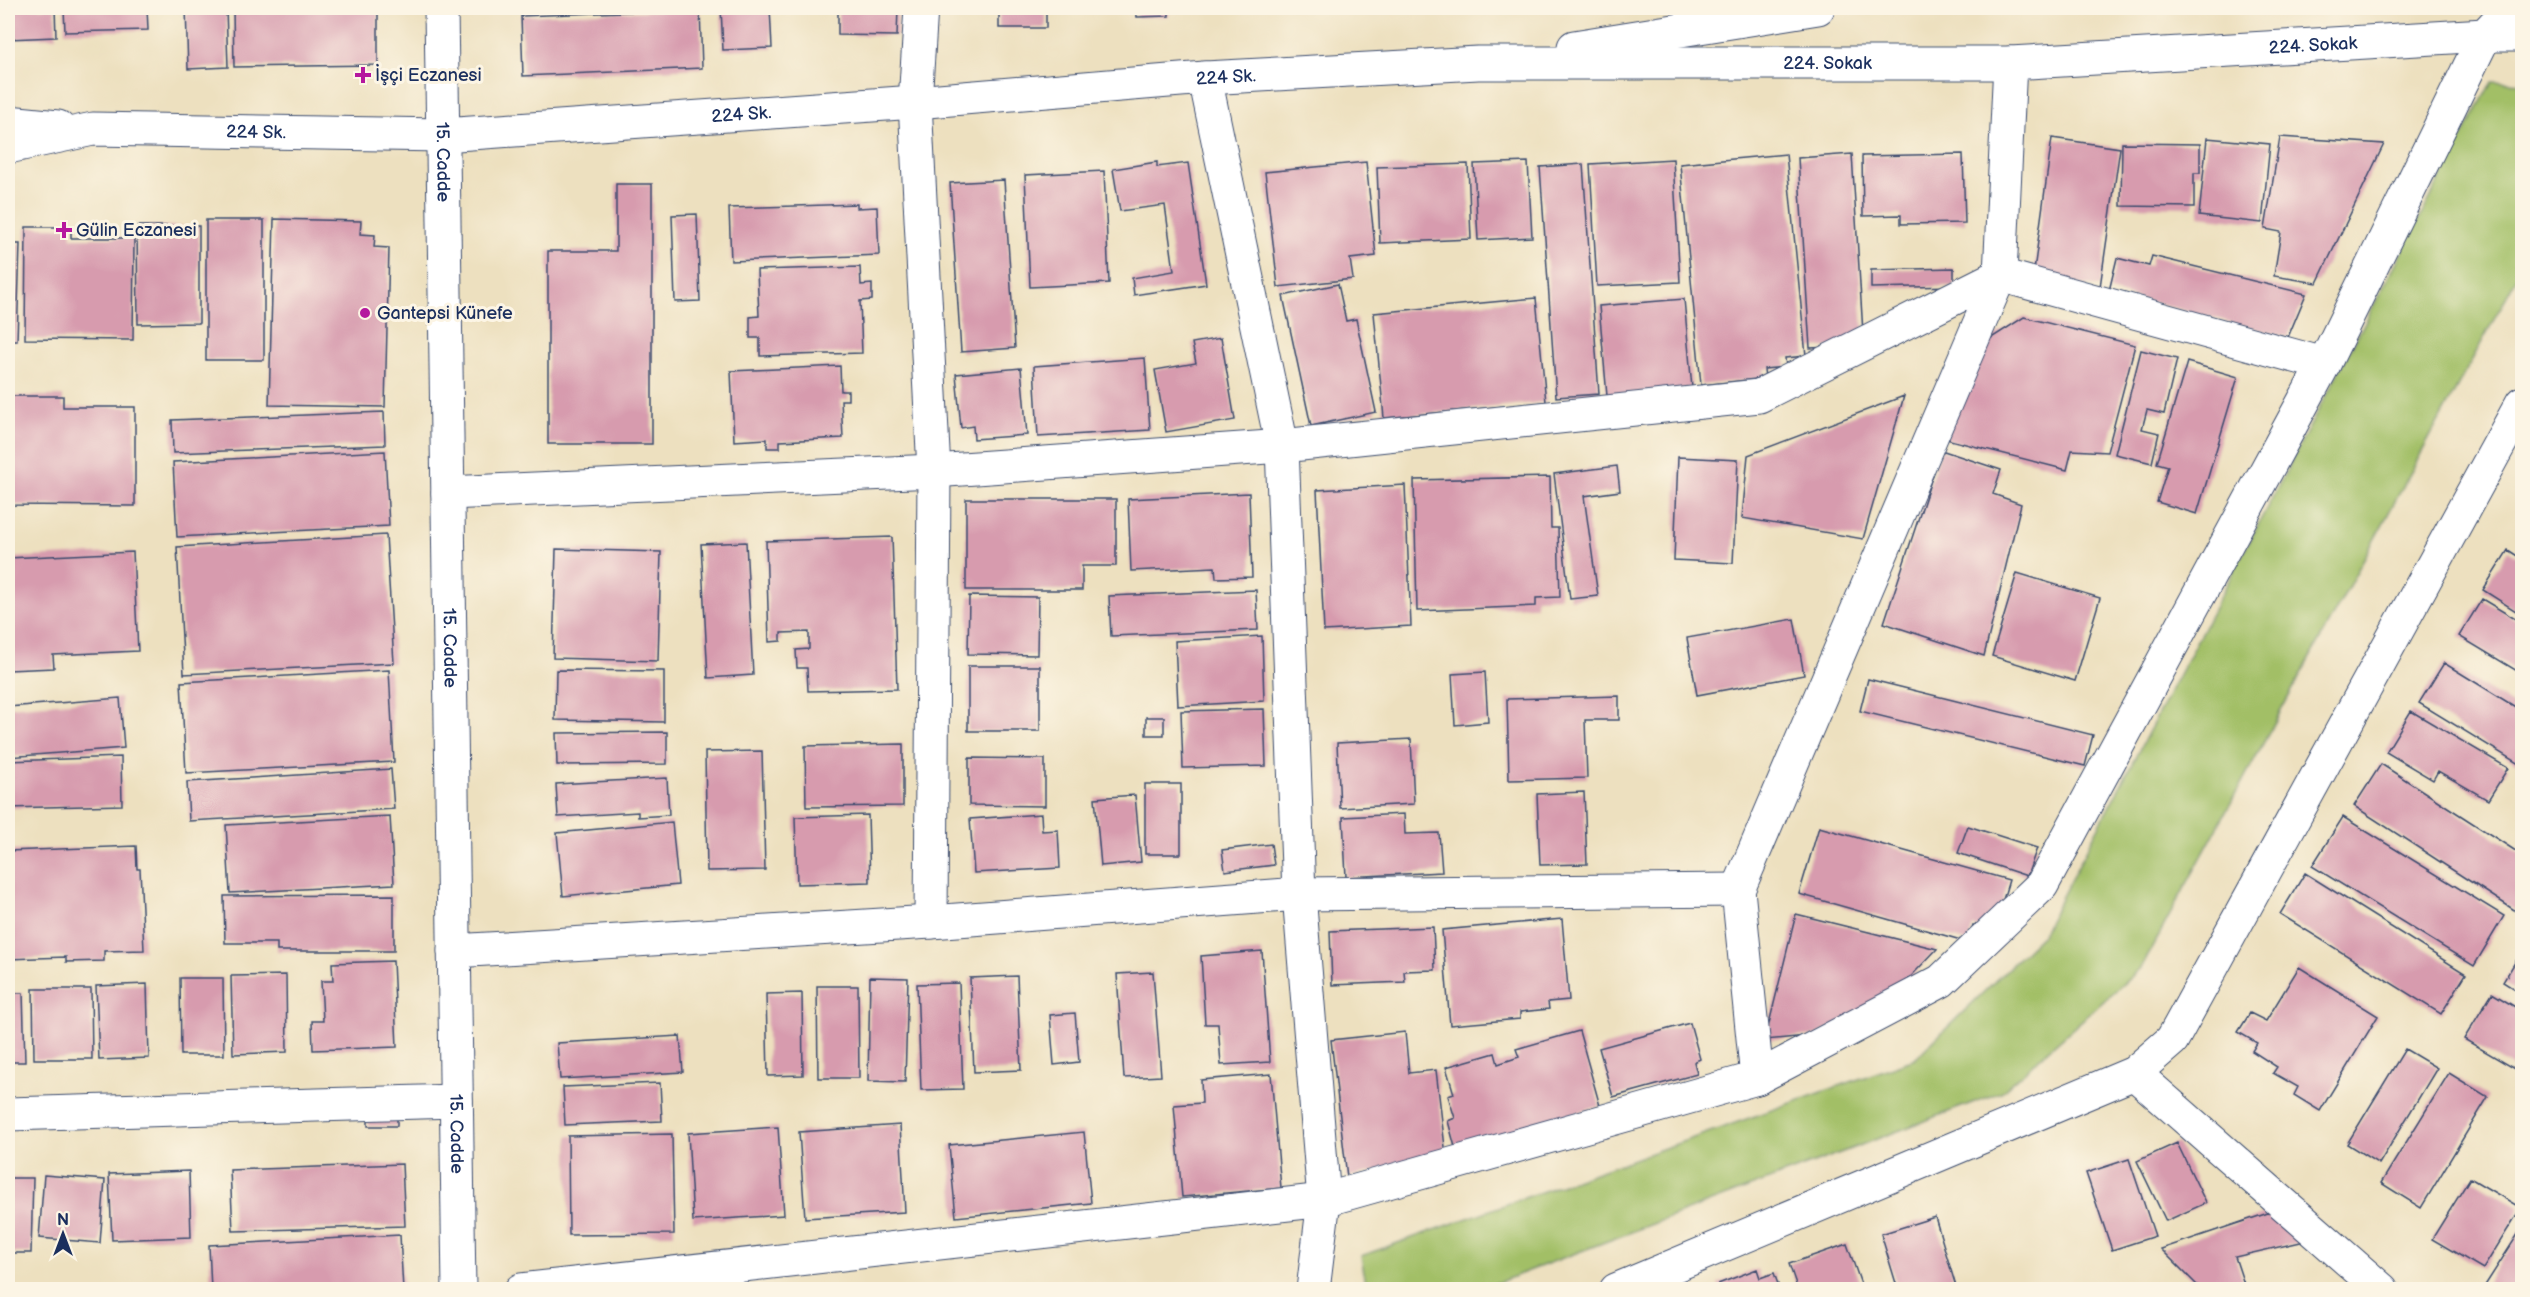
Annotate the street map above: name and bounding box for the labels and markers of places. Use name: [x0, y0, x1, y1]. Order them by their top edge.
place label: İşçi Eczanesi: [375, 64, 482, 86]
marker: İşçi Eczanesi: [356, 68, 370, 82]
place label: Gülin Eczanesi: [76, 220, 197, 241]
marker: Gülin Eczanesi: [57, 223, 71, 237]
place label: Gantepsi Künefe: [377, 303, 513, 324]
marker: Gantepsi Künefe: [358, 306, 372, 320]

